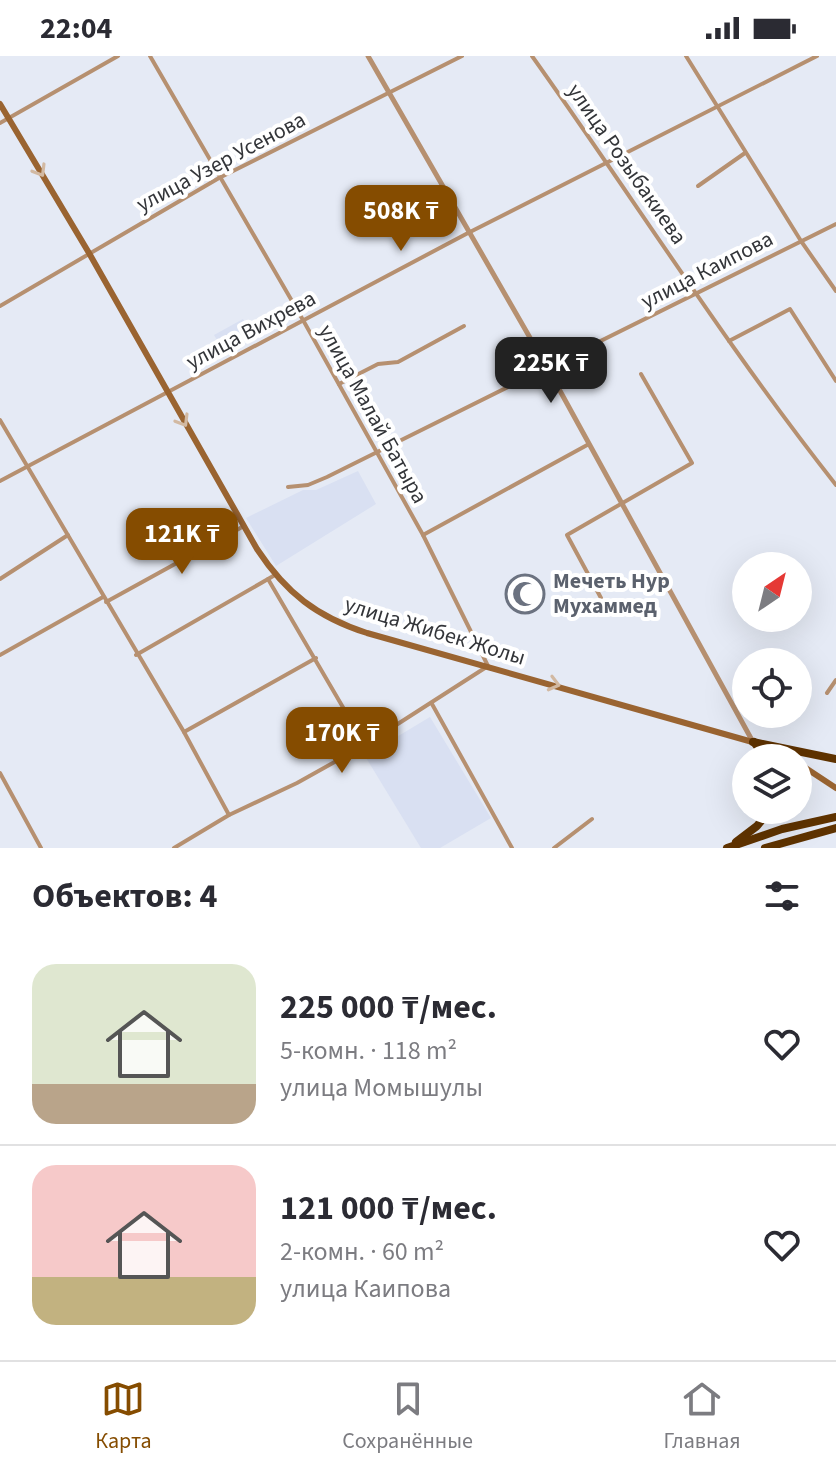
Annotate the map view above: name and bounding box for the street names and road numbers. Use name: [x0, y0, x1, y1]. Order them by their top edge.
street label: улица Розыбакиева: [559, 77, 695, 251]
street label: улица Узер Усенова: [131, 104, 311, 220]
street label: улица Каипова: [635, 223, 779, 317]
street label: улица Вихрева: [181, 282, 321, 378]
street label: улица Малай Батыра: [310, 319, 436, 509]
street label: улица Жибек Жолы: [341, 588, 529, 674]

